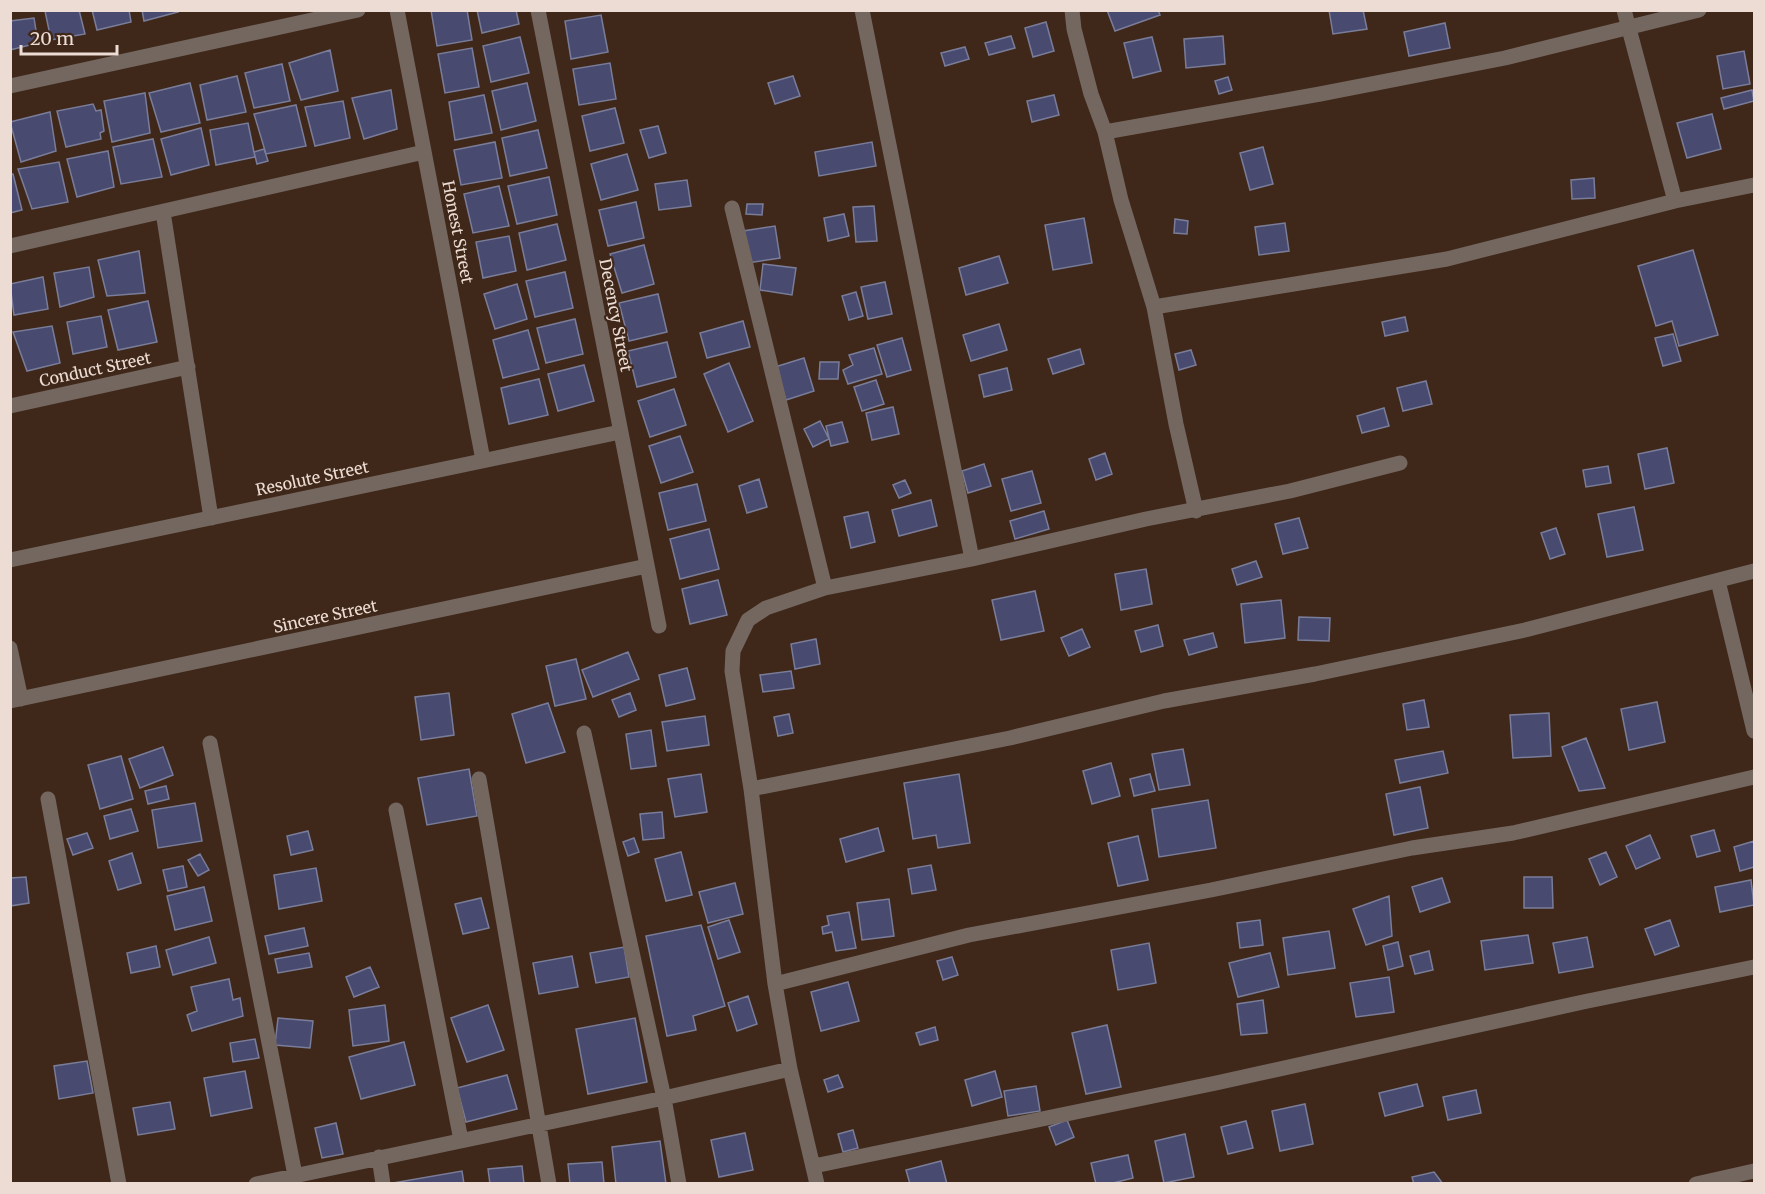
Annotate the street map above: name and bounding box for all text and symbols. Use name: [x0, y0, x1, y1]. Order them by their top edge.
scale bar: [21, 18, 117, 56]
text: 20 m: [30, 27, 74, 50]
street label: Honest Street: [438, 179, 478, 286]
street label: Decency Street: [595, 257, 637, 374]
street label: Conduct Street: [37, 347, 153, 391]
street label: Resolute Street: [254, 456, 371, 500]
street label: Sincere Street: [271, 595, 380, 637]

